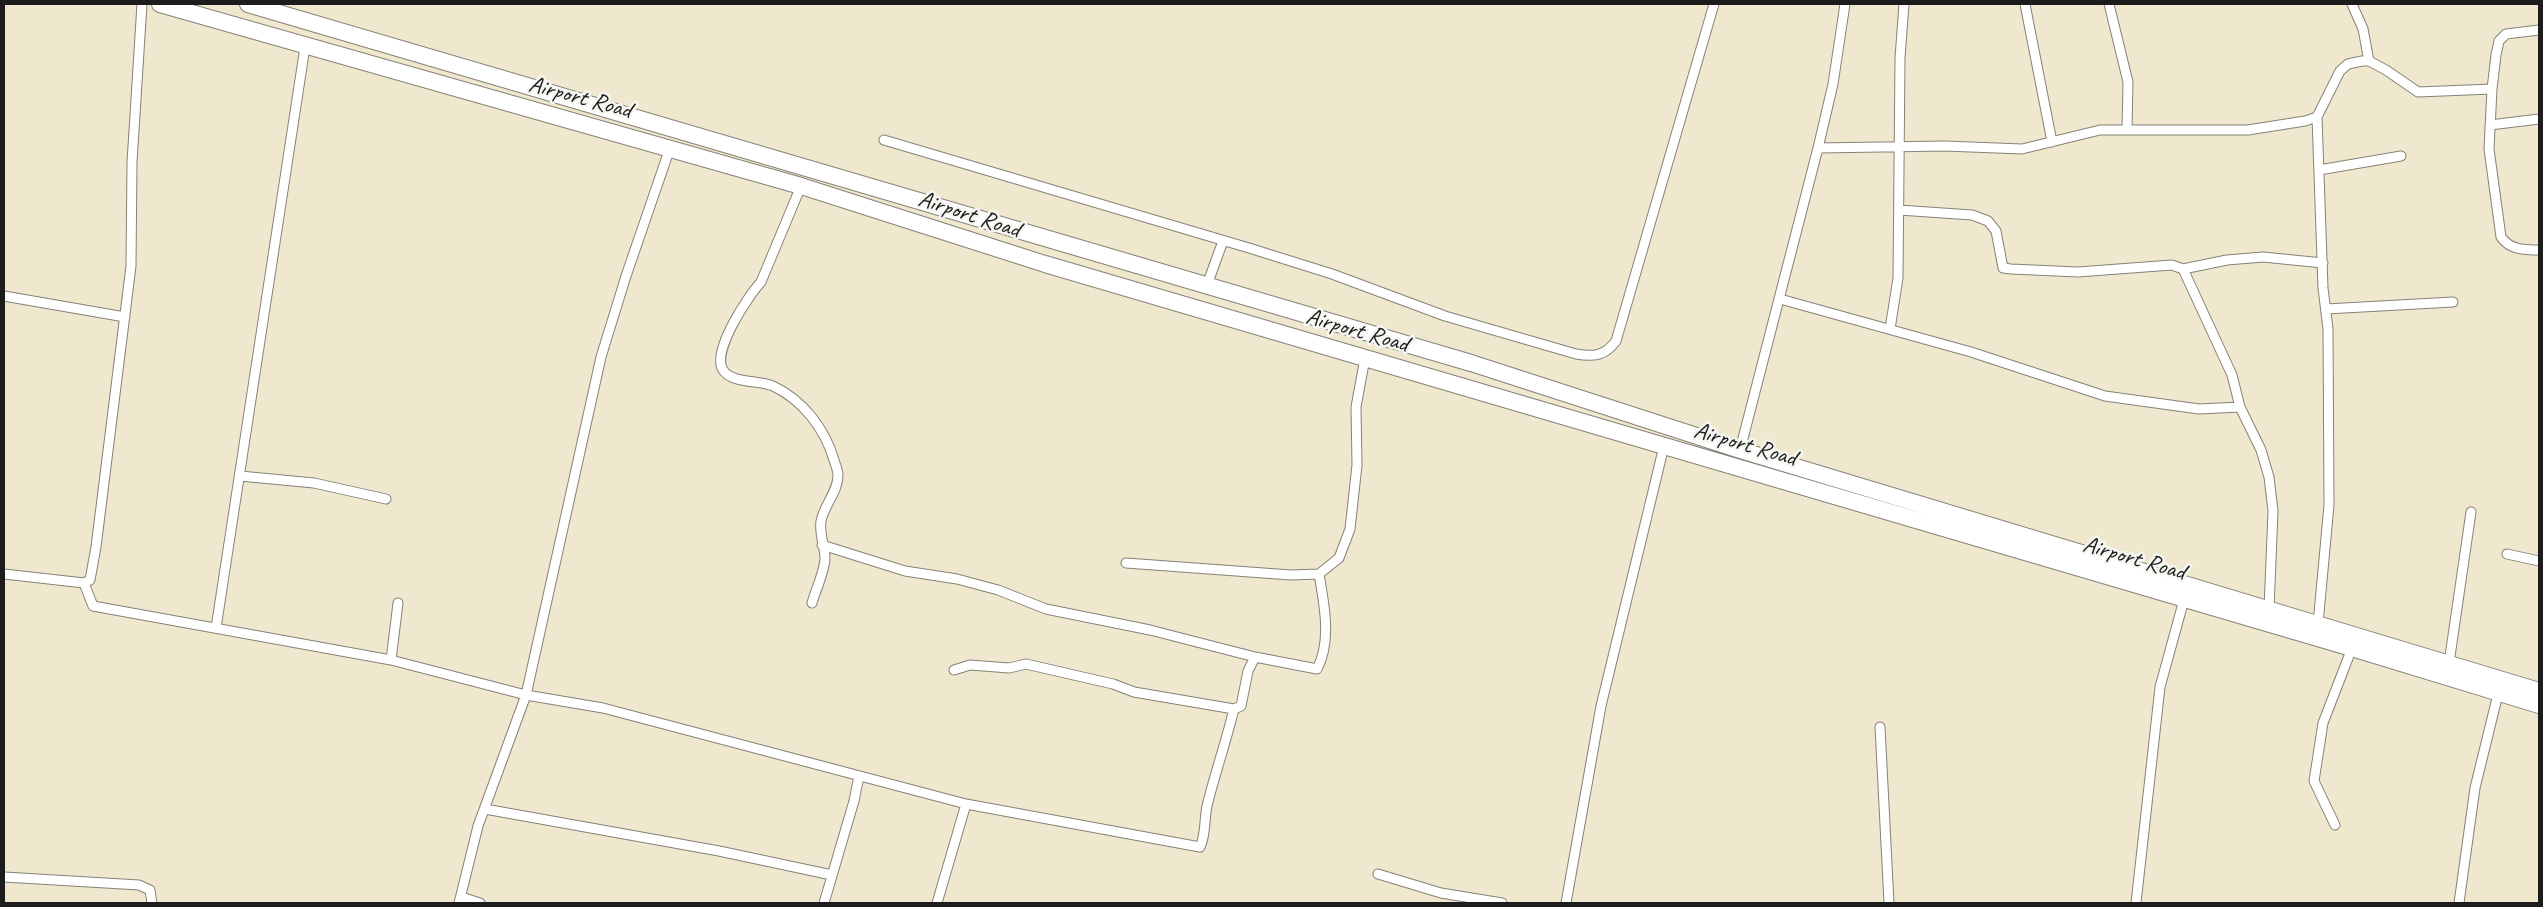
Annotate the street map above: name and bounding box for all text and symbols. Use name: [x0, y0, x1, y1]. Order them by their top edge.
street label: Airport Road: [525, 70, 635, 126]
street label: Airport Road: [914, 185, 1024, 245]
street label: Airport Road: [1302, 303, 1412, 359]
street label: Airport Road: [1690, 417, 1800, 473]
street label: Airport Road: [2079, 531, 2189, 587]

